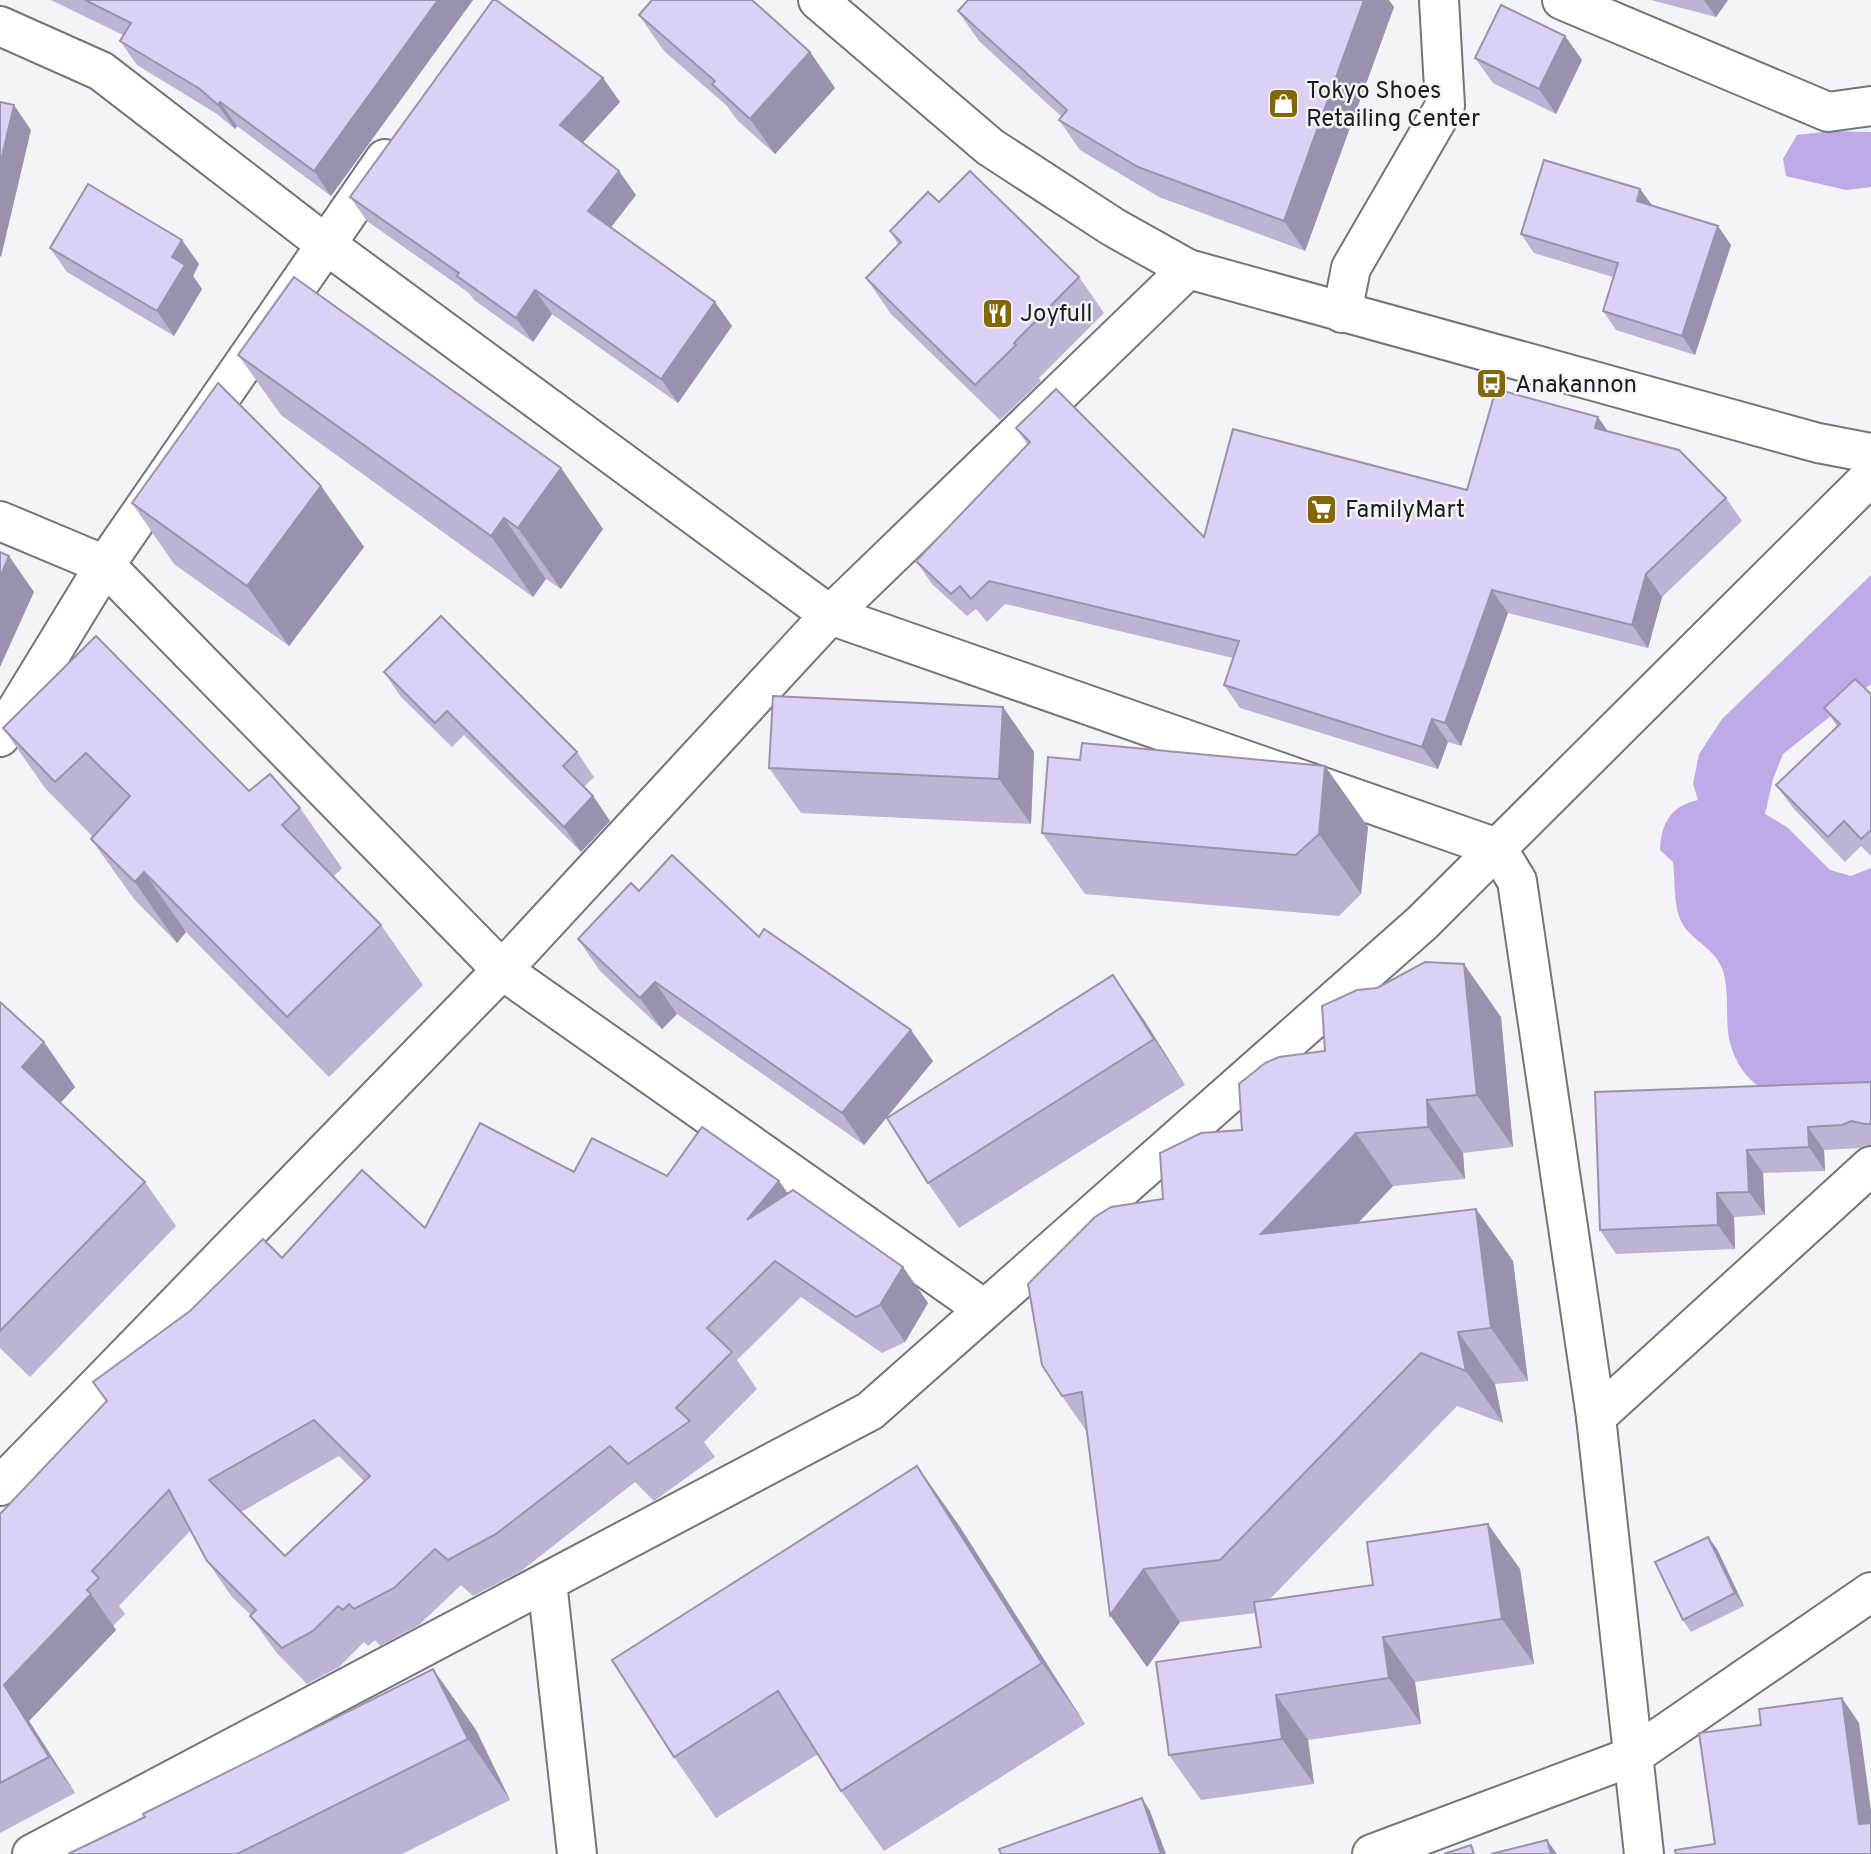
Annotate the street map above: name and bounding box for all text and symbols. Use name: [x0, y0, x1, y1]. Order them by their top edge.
place label: Tokyo Shoes Retailing Center: [1306, 77, 1480, 135]
shop icon: Tokyo Shoes Retailing Center: [1266, 87, 1300, 121]
restaurant icon: Joyfull: [980, 296, 1014, 330]
place label: Joyfull: [1020, 300, 1093, 330]
bus stop icon: Anakannon: [1475, 367, 1509, 401]
place label: Anakannon: [1515, 371, 1637, 401]
supermarket icon: FamilyMart: [1305, 492, 1339, 526]
place label: FamilyMart: [1345, 496, 1465, 526]

